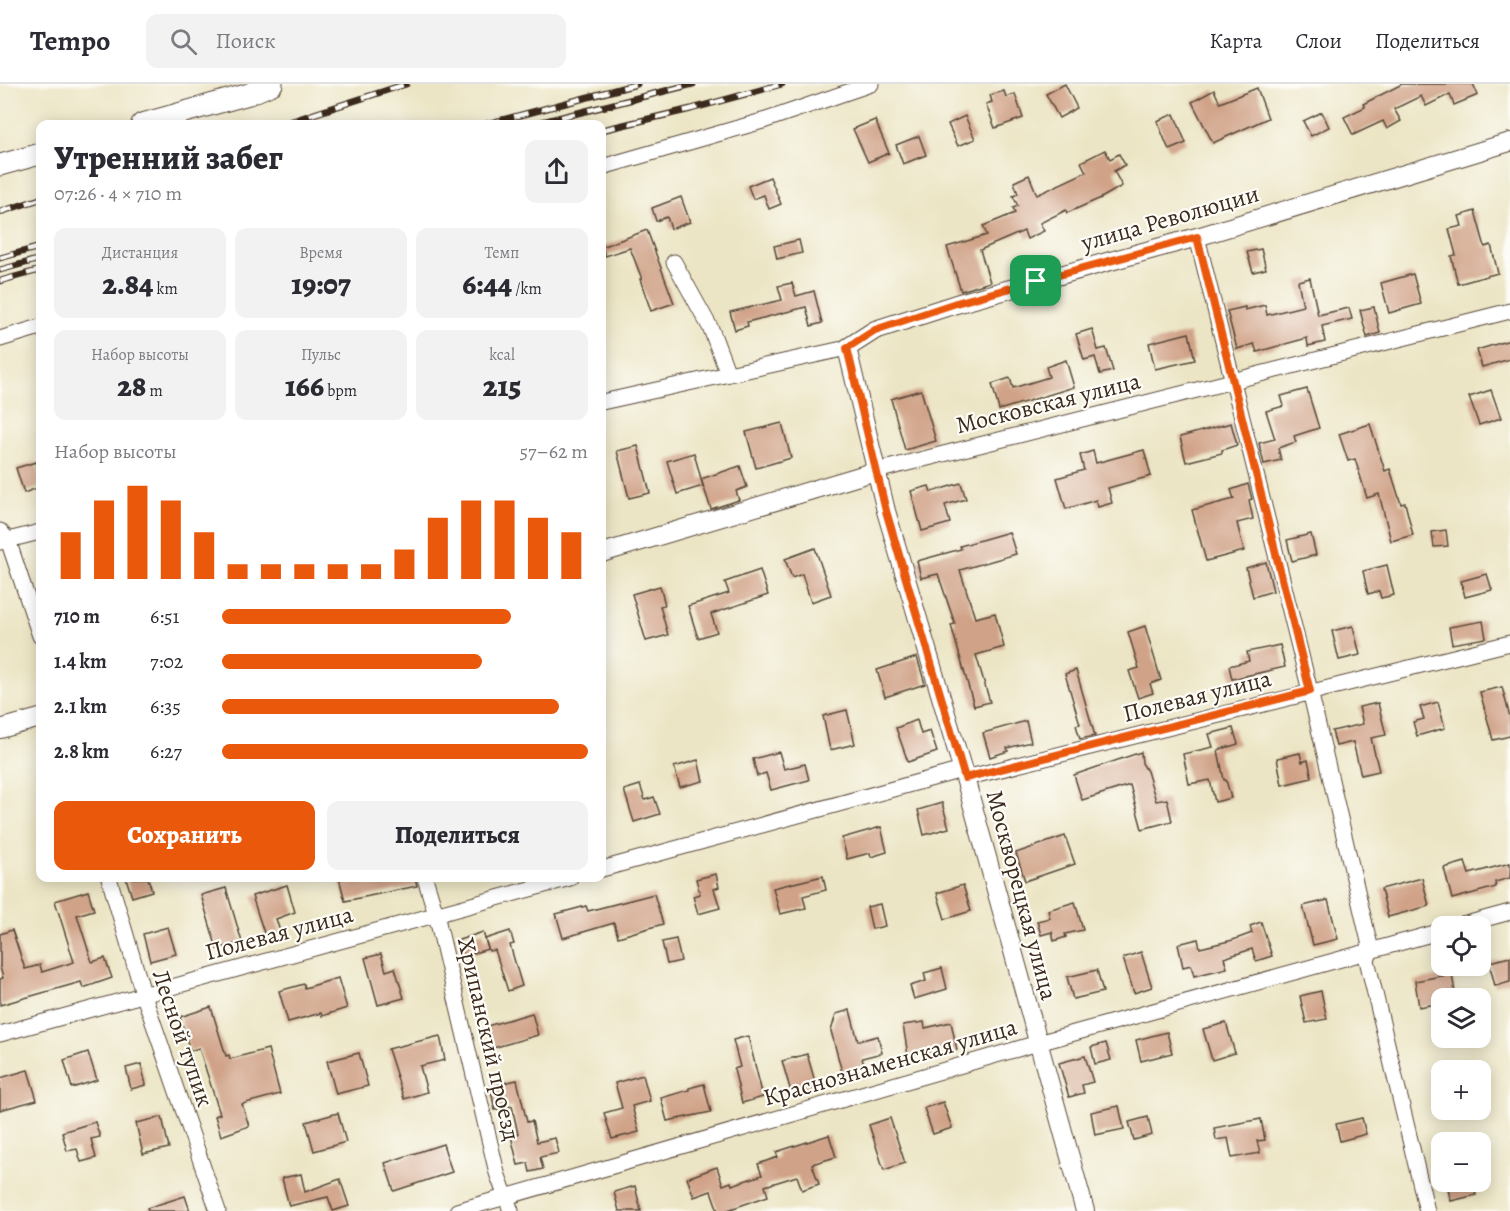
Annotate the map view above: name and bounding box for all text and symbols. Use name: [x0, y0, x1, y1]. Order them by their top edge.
search box: [146, 14, 566, 68]
text: Tempo: [30, 22, 110, 60]
icon: search: [167, 25, 200, 58]
text: Поиск: [215, 26, 276, 56]
text: Карта: [1209, 27, 1262, 55]
text: Слои: [1295, 27, 1342, 55]
text: Поделиться: [1375, 27, 1480, 55]
text: Утренний забег: [54, 135, 283, 180]
button: share: [525, 140, 588, 203]
street label: улица Революции: [1076, 177, 1263, 259]
text: 07:26 · 4 × 710 m: [54, 180, 182, 207]
text: Дистанция: [102, 242, 178, 264]
text: Время: [299, 242, 343, 264]
text: Темп: [485, 242, 519, 264]
pin: [1010, 255, 1061, 306]
text: 2.84: [102, 264, 153, 304]
text: 19:07: [291, 264, 351, 304]
text: 6:44: [462, 264, 512, 304]
icon: arrive: [1019, 264, 1052, 297]
text: km: [153, 278, 178, 300]
text: /km: [512, 278, 542, 300]
text: Набор высоты: [91, 344, 189, 366]
text: Пульс: [301, 344, 341, 366]
text: kcal: [489, 344, 515, 366]
street label: Московская улица: [952, 365, 1144, 441]
text: 28: [117, 366, 146, 406]
text: 166: [285, 366, 324, 406]
text: 215: [483, 366, 521, 406]
text: m: [146, 380, 163, 402]
text: bpm: [324, 380, 357, 402]
text: Набор высоты: [54, 438, 177, 465]
text: 57–62 m: [520, 438, 588, 465]
text: 710 m: [54, 603, 100, 630]
text: 6:51: [150, 603, 179, 630]
text: 1.4 km: [54, 648, 107, 675]
text: 7:02: [150, 648, 183, 675]
street label: Полевая улица: [1120, 662, 1274, 730]
text: 2.1 km: [54, 693, 107, 720]
text: 6:35: [150, 693, 181, 720]
text: 2.8 km: [54, 738, 109, 765]
text: 6:27: [150, 738, 182, 765]
street label: Москворецкая улица: [979, 787, 1065, 1003]
button: Сохранить: [54, 801, 315, 870]
button: Поделиться: [327, 801, 588, 870]
street label: Полевая улица: [202, 898, 356, 968]
map controls: [1431, 916, 1491, 1192]
button: locate: [1431, 916, 1491, 976]
street label: Хрипанский проезд: [450, 934, 528, 1144]
street label: Лесной тупик: [145, 965, 221, 1111]
button: layers: [1431, 988, 1491, 1048]
street label: Краснознаменская улица: [759, 1010, 1021, 1114]
button: +: [1431, 1060, 1491, 1120]
button: −: [1431, 1132, 1491, 1192]

